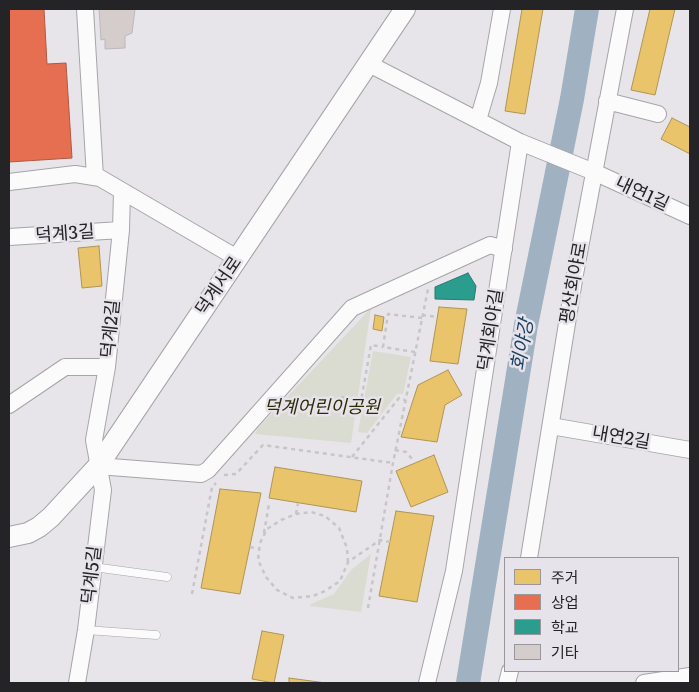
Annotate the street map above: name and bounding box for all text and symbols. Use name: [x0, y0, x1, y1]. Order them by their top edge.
street label: 내연1길: [612, 172, 672, 216]
street label: 덕계3길: [35, 221, 95, 247]
street label: 평산회야로: [556, 240, 592, 326]
street label: 덕계서로: [192, 253, 246, 319]
street label: 덕계회야길: [474, 287, 508, 373]
street label: 덕계2길: [97, 299, 125, 359]
water label: 회야강: [507, 317, 539, 373]
park label: 덕계어린이공원: [264, 397, 380, 419]
street label: 내연2길: [590, 422, 652, 454]
street label: 덕계5길: [78, 544, 106, 606]
legend: [504, 557, 679, 672]
text: 주거: [551, 565, 579, 588]
text: 상업: [551, 590, 579, 613]
text: 학교: [551, 615, 579, 638]
text: 기타: [551, 640, 579, 663]

